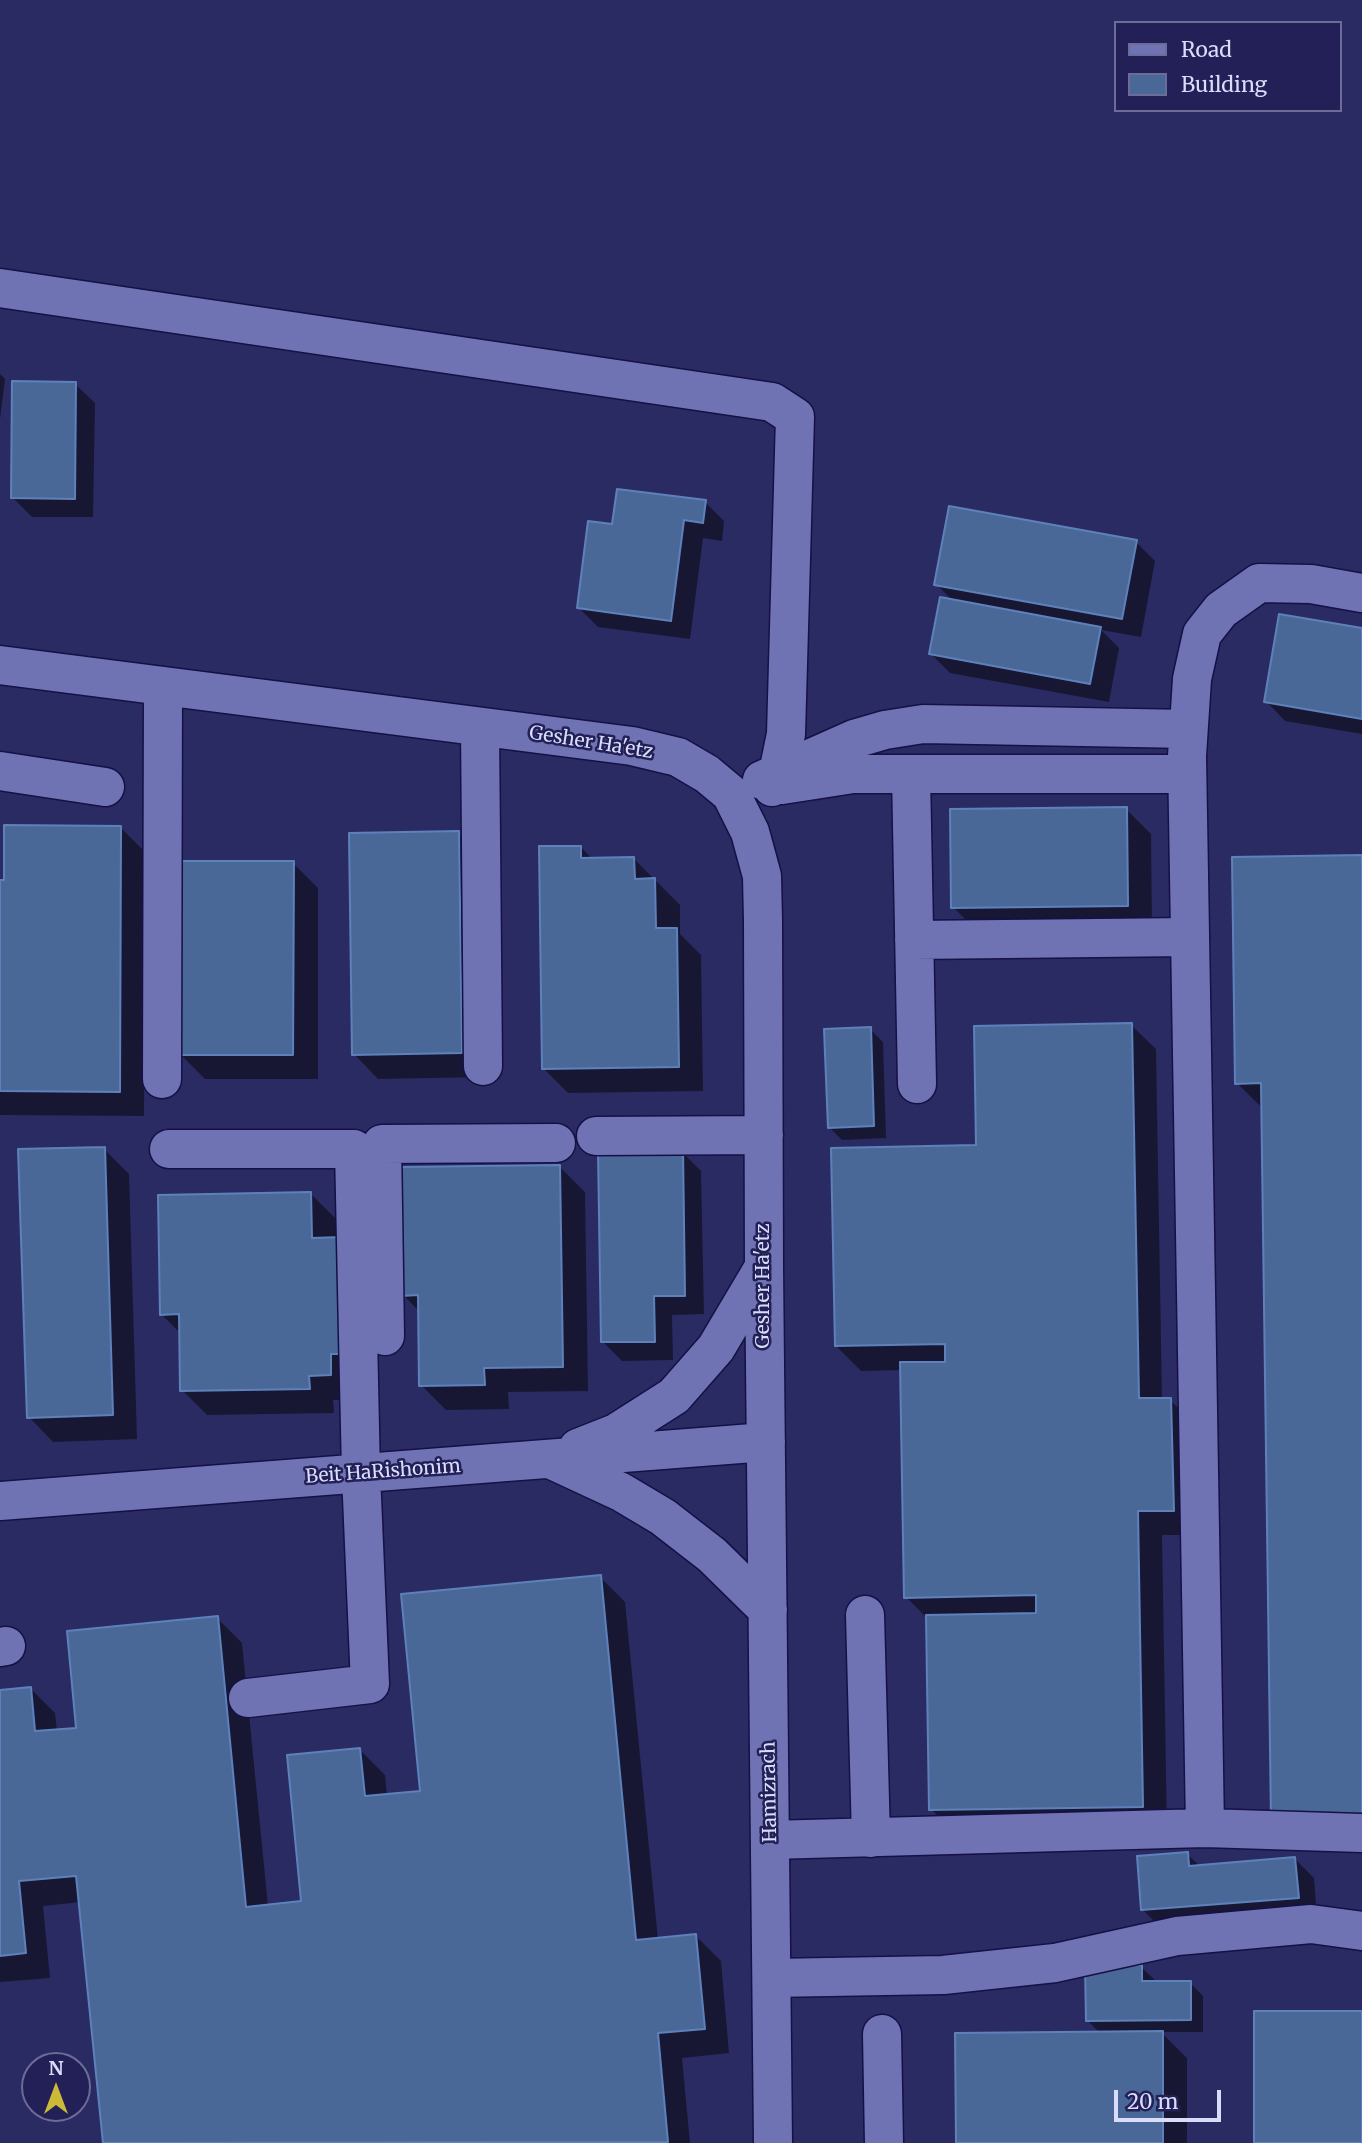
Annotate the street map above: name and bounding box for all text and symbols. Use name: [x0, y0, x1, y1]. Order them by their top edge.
legend: [1114, 21, 1341, 112]
text: Road: [1181, 36, 1232, 63]
text: Building: [1181, 71, 1267, 98]
street label: Gesher Ha'etz: [527, 722, 655, 764]
street label: Gesher Ha'etz: [753, 1223, 775, 1349]
street label: Beit HaRishonim: [305, 1455, 461, 1489]
street label: Hamizrach: [758, 1741, 782, 1843]
north arrow: [21, 2052, 91, 2122]
text: N: [48, 2056, 64, 2080]
scale bar: [1117, 2076, 1224, 2120]
text: 20 m: [1127, 2088, 1178, 2115]

